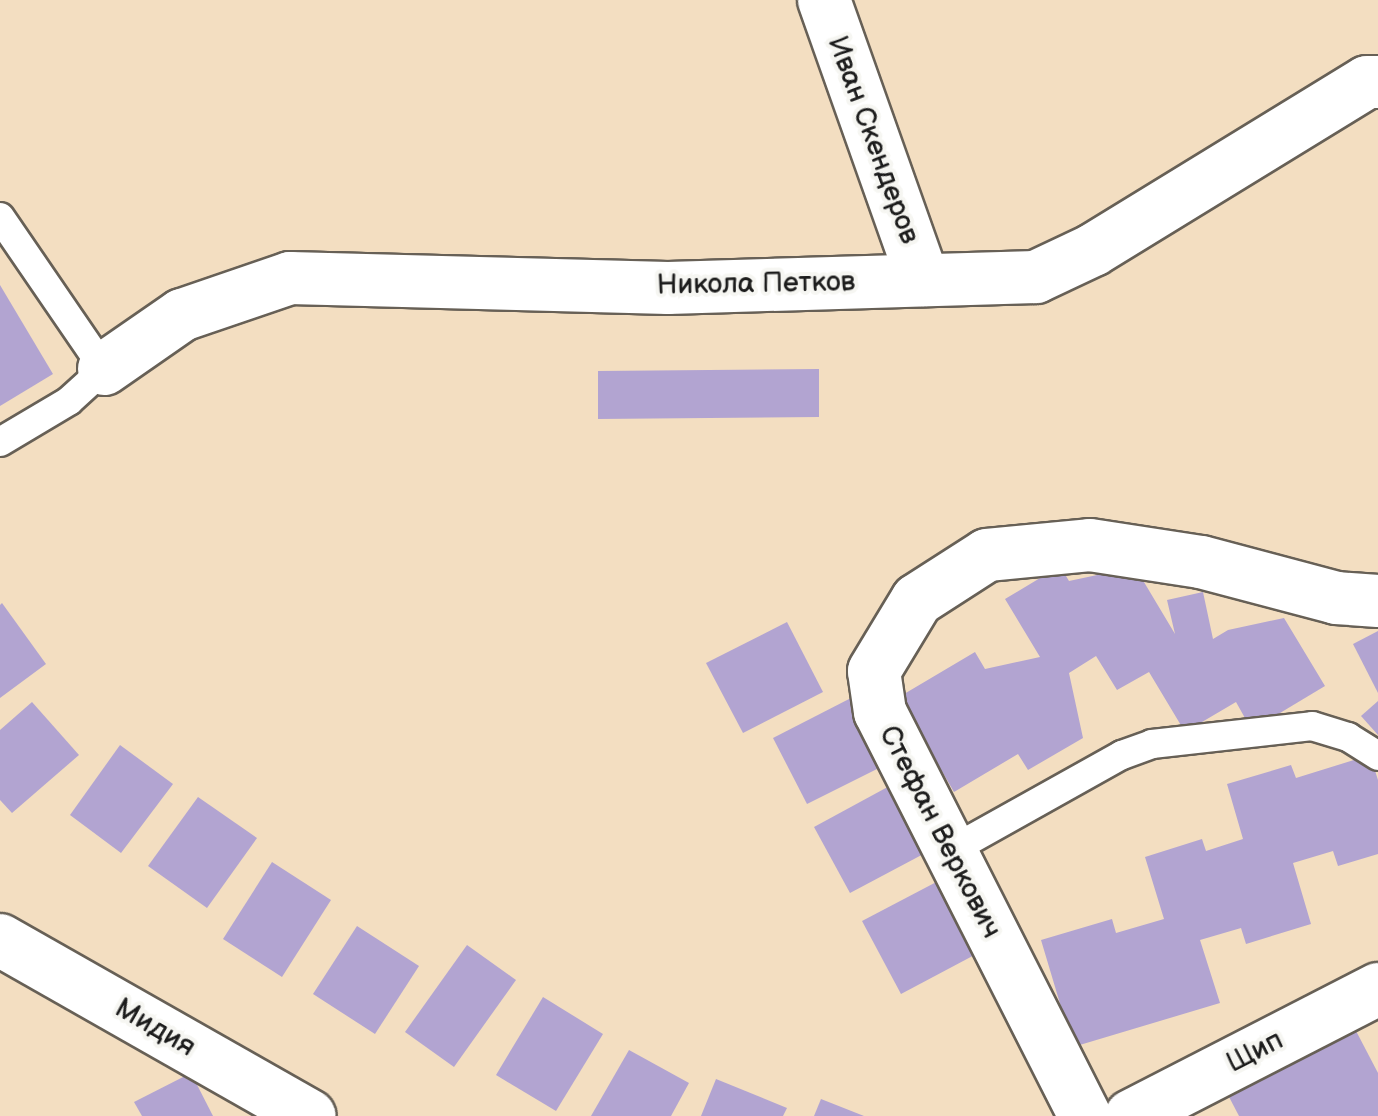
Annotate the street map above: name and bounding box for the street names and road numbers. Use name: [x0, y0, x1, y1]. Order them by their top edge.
street label: Иван Скендеров: [820, 32, 926, 248]
street label: Никола Петков: [657, 265, 855, 303]
street label: Стефан Веркович: [872, 720, 1008, 944]
street label: Мидия: [109, 992, 201, 1064]
street label: Щип: [1221, 1024, 1289, 1080]

